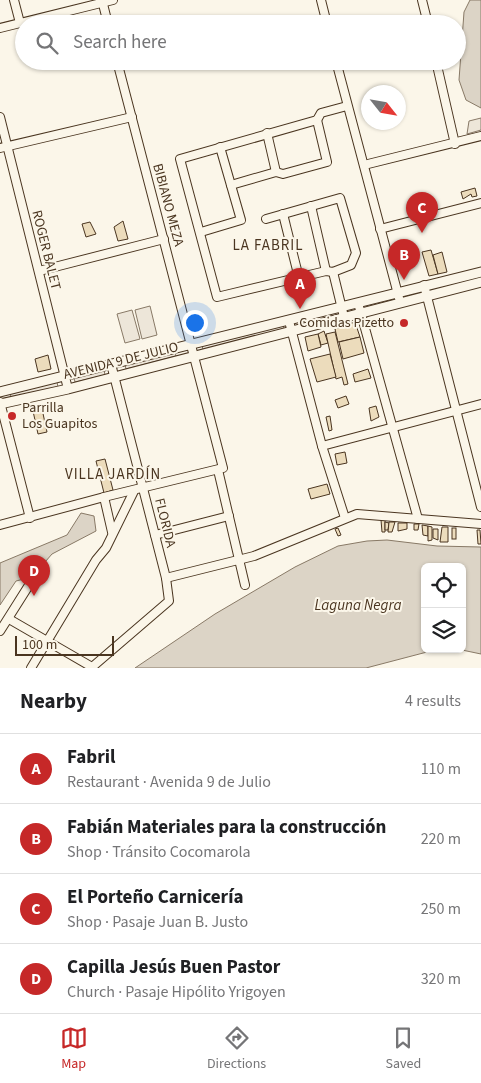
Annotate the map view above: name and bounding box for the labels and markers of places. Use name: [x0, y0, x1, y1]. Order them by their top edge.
pin: C: [406, 192, 438, 233]
pin: B: [388, 239, 420, 280]
pin: A: [284, 268, 316, 309]
place label: Comidas Pizetto: [299, 313, 394, 333]
marker: Comidas Pizetto: [398, 317, 410, 329]
place label: Parrilla Los Guapitos: [22, 398, 97, 434]
marker: Parrilla Los Guapitos: [6, 410, 18, 422]
pin: D: [18, 555, 50, 596]

